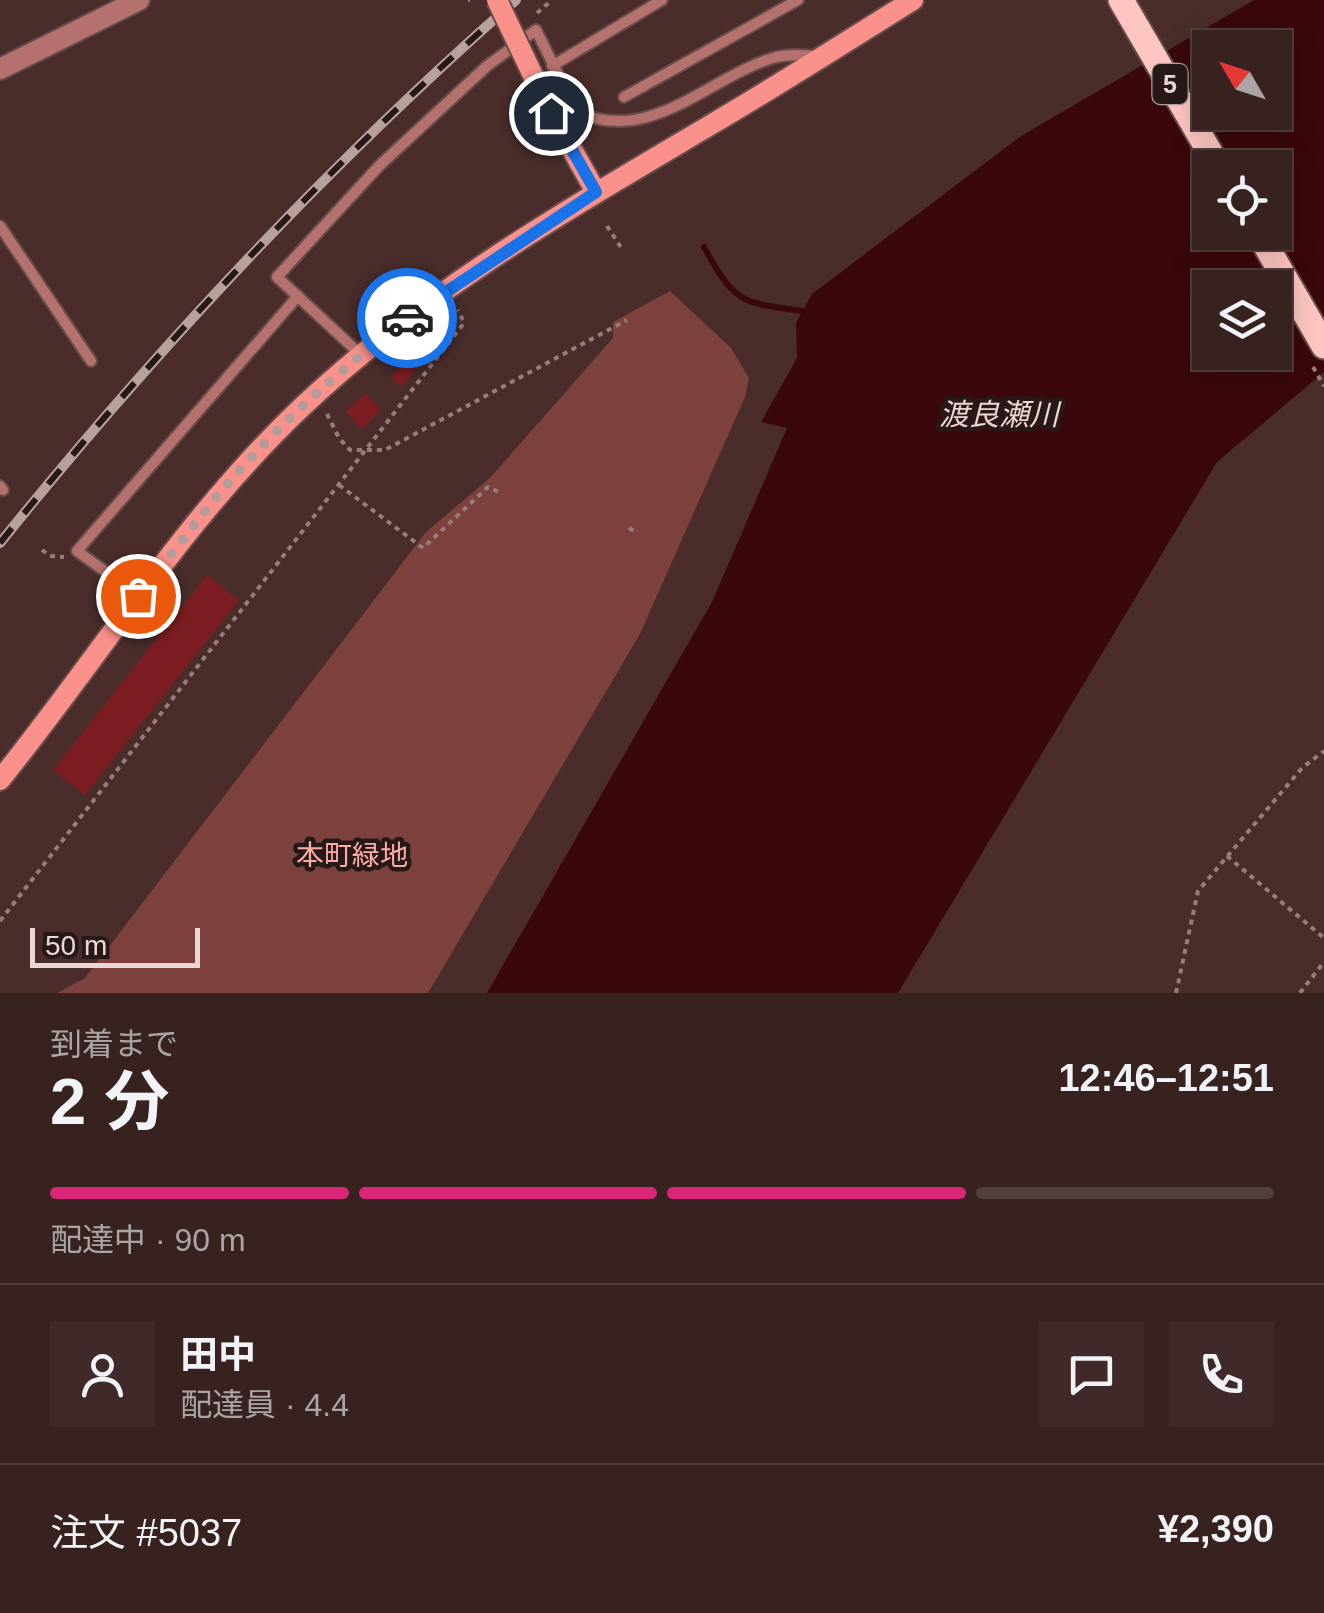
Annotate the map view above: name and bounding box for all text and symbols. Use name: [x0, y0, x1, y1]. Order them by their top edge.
north arrow: [1192, 30, 1292, 130]
map controls: [1192, 30, 1292, 370]
road number: 5: [1152, 64, 1188, 104]
pin: [509, 71, 594, 156]
icon: home: [524, 86, 579, 141]
button: locate: [1192, 150, 1292, 250]
courier: [357, 268, 457, 368]
button: layers: [1192, 270, 1292, 370]
icon: car: [380, 291, 435, 346]
water label: 渡良瀬川: [939, 398, 1062, 431]
pin: [96, 554, 181, 639]
icon: bag: [111, 569, 166, 624]
park label: 本町緑地: [296, 840, 408, 871]
scale bar: [30, 923, 200, 968]
text: 50 m: [45, 930, 107, 961]
text: 到着まで: [50, 1026, 178, 1062]
text: 12:46–12:51: [1058, 1057, 1274, 1099]
text: 2 分: [50, 1065, 169, 1138]
text: 配達中 · 90 m: [50, 1222, 246, 1258]
button: person: [50, 1322, 155, 1427]
button: chat: [1039, 1322, 1144, 1427]
button: phone: [1169, 1322, 1274, 1427]
text: 田中: [180, 1334, 256, 1376]
text: 配達員 · 4.4: [180, 1387, 349, 1423]
text: ¥2,390: [1158, 1508, 1274, 1550]
text: 注文 #5037: [50, 1512, 242, 1554]

